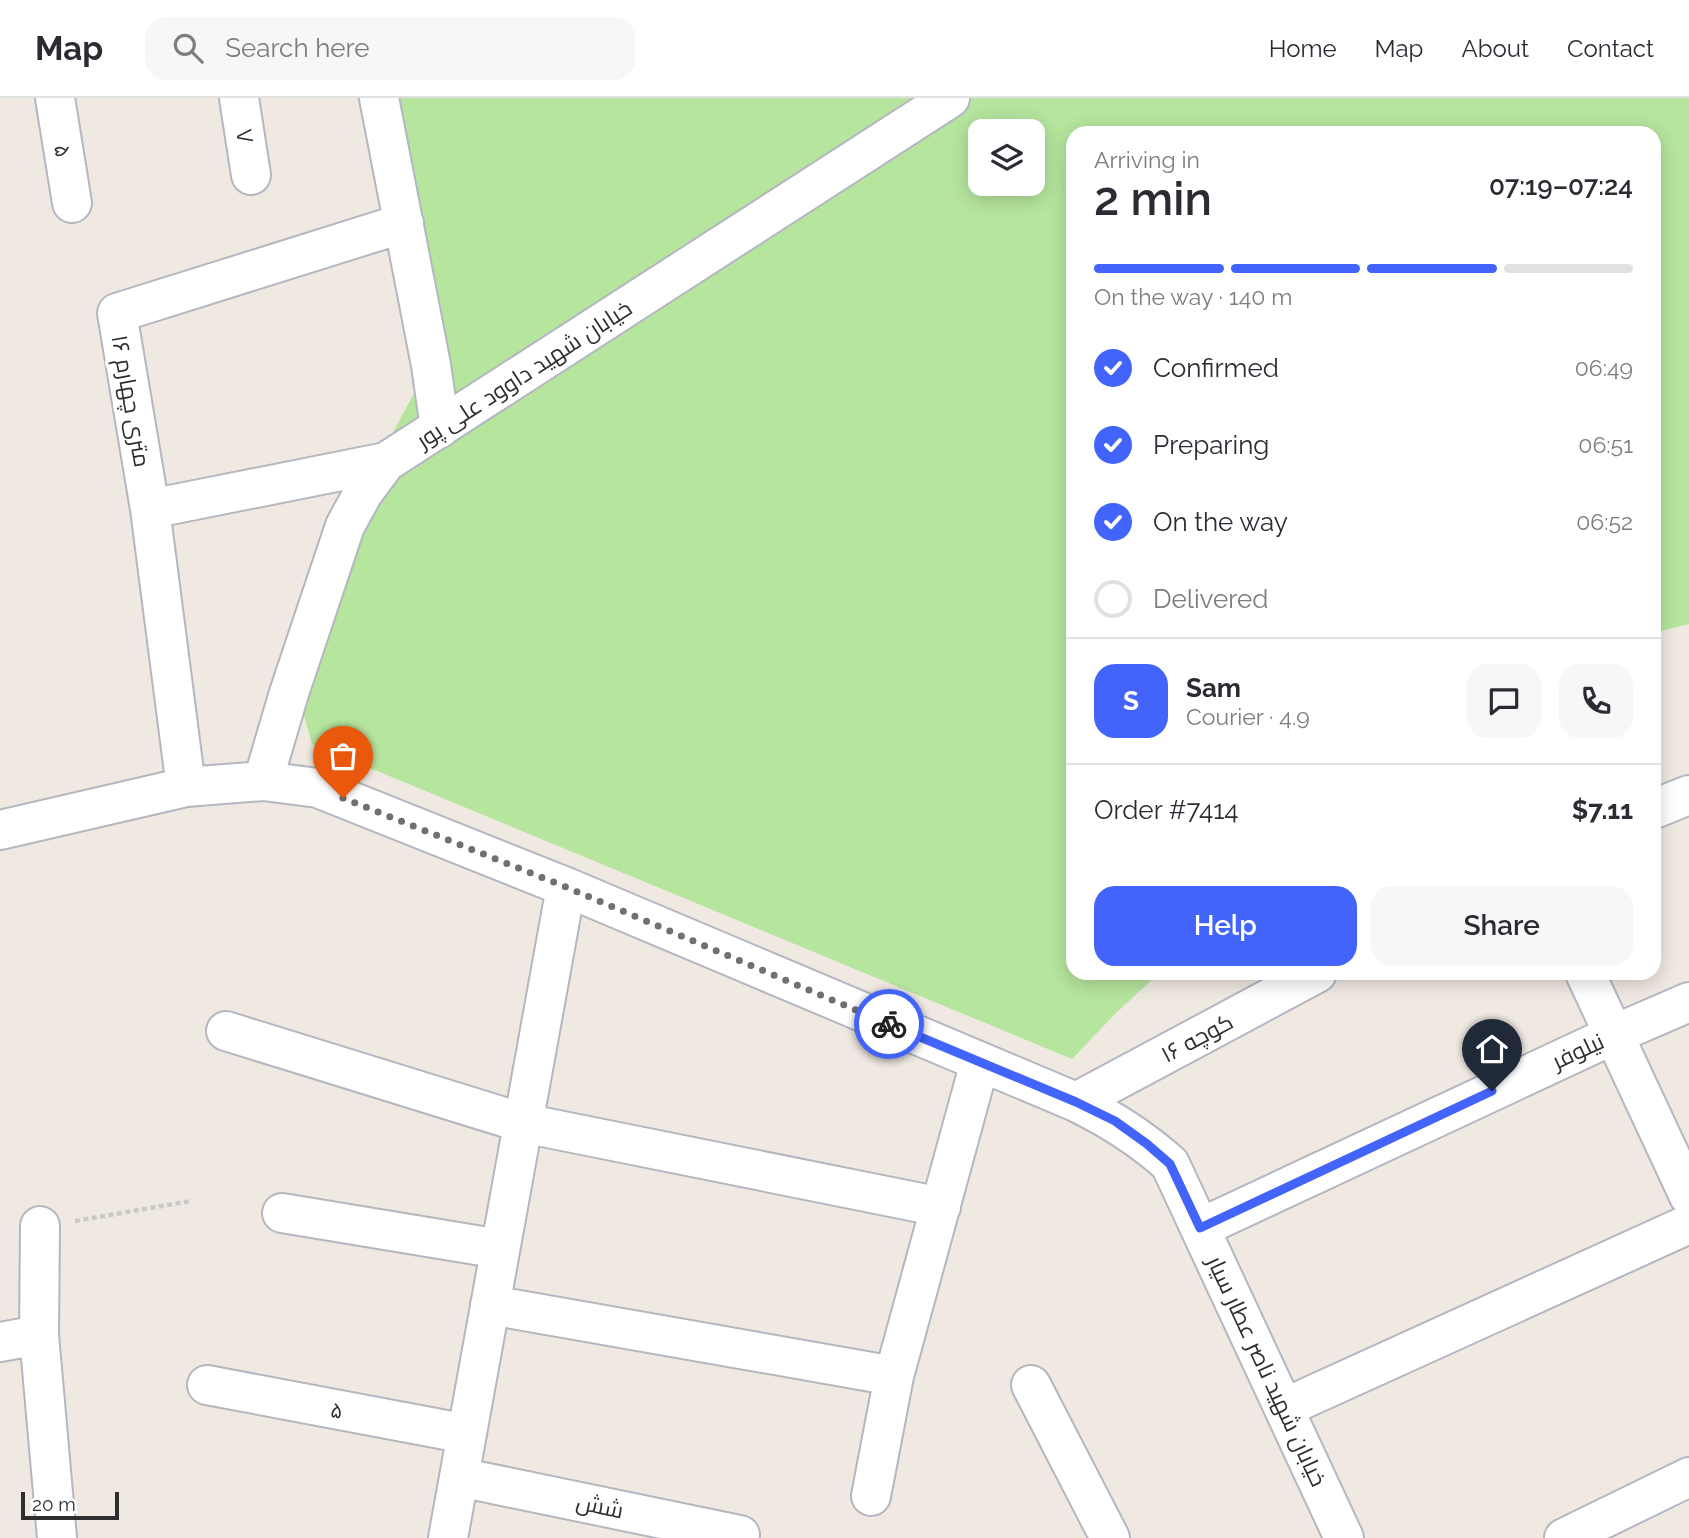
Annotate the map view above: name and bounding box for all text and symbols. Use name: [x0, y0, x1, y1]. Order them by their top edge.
search box: [145, 17, 635, 80]
text: Map: [35, 29, 103, 68]
icon: search: [169, 29, 207, 67]
text: Search here: [225, 33, 370, 63]
text: Home: [1269, 34, 1337, 63]
text: Map: [1375, 34, 1423, 63]
text: About: [1461, 34, 1529, 63]
text: Contact: [1567, 34, 1654, 63]
map controls: [968, 119, 1045, 196]
button: layers: [968, 119, 1045, 196]
street label: ۷: [231, 127, 260, 145]
street label: ۵: [49, 143, 78, 159]
text: Arriving in: [1094, 146, 1200, 173]
text: 07:19–07:24: [1489, 171, 1633, 201]
text: 2 min: [1094, 172, 1212, 226]
text: On the way · 140 m: [1094, 283, 1292, 310]
street label: خیابان شهید داوود علی پور: [409, 294, 638, 456]
street label: ۱۶ متری چهارم: [104, 333, 156, 470]
icon: check: [1094, 349, 1132, 387]
text: Confirmed: [1153, 353, 1279, 383]
text: 06:49: [1575, 354, 1633, 381]
icon: check: [1094, 426, 1132, 464]
text: Preparing: [1153, 430, 1269, 460]
text: 06:51: [1578, 431, 1633, 458]
icon: check: [1094, 503, 1132, 541]
text: On the way: [1153, 507, 1288, 537]
text: 06:52: [1576, 508, 1633, 535]
text: Delivered: [1153, 584, 1268, 614]
button: chat: [1467, 664, 1541, 738]
button: phone: [1559, 664, 1633, 738]
text: Sam: [1186, 673, 1241, 703]
text: S: [1123, 686, 1139, 716]
text: Courier · 4.9: [1186, 703, 1310, 730]
pin: [313, 726, 373, 798]
icon: bag: [324, 737, 362, 775]
text: Order #7414: [1094, 795, 1239, 825]
text: $7.11: [1572, 795, 1633, 825]
button: Help: [1094, 886, 1357, 966]
button: Share: [1371, 886, 1633, 966]
courier: [854, 989, 924, 1059]
icon: bike: [870, 1005, 908, 1043]
street label: کوچه ۱۶: [1156, 1007, 1238, 1069]
pin: [1462, 1019, 1522, 1091]
street label: نیلوفر: [1546, 1027, 1608, 1075]
icon: home: [1473, 1030, 1511, 1068]
street label: خیابان شهید ناصر عطار سیار: [1200, 1249, 1333, 1491]
street label: ۵: [328, 1395, 346, 1424]
street label: شش: [574, 1487, 626, 1525]
scale bar: [21, 1489, 119, 1521]
text: 20 m: [32, 1493, 76, 1515]

